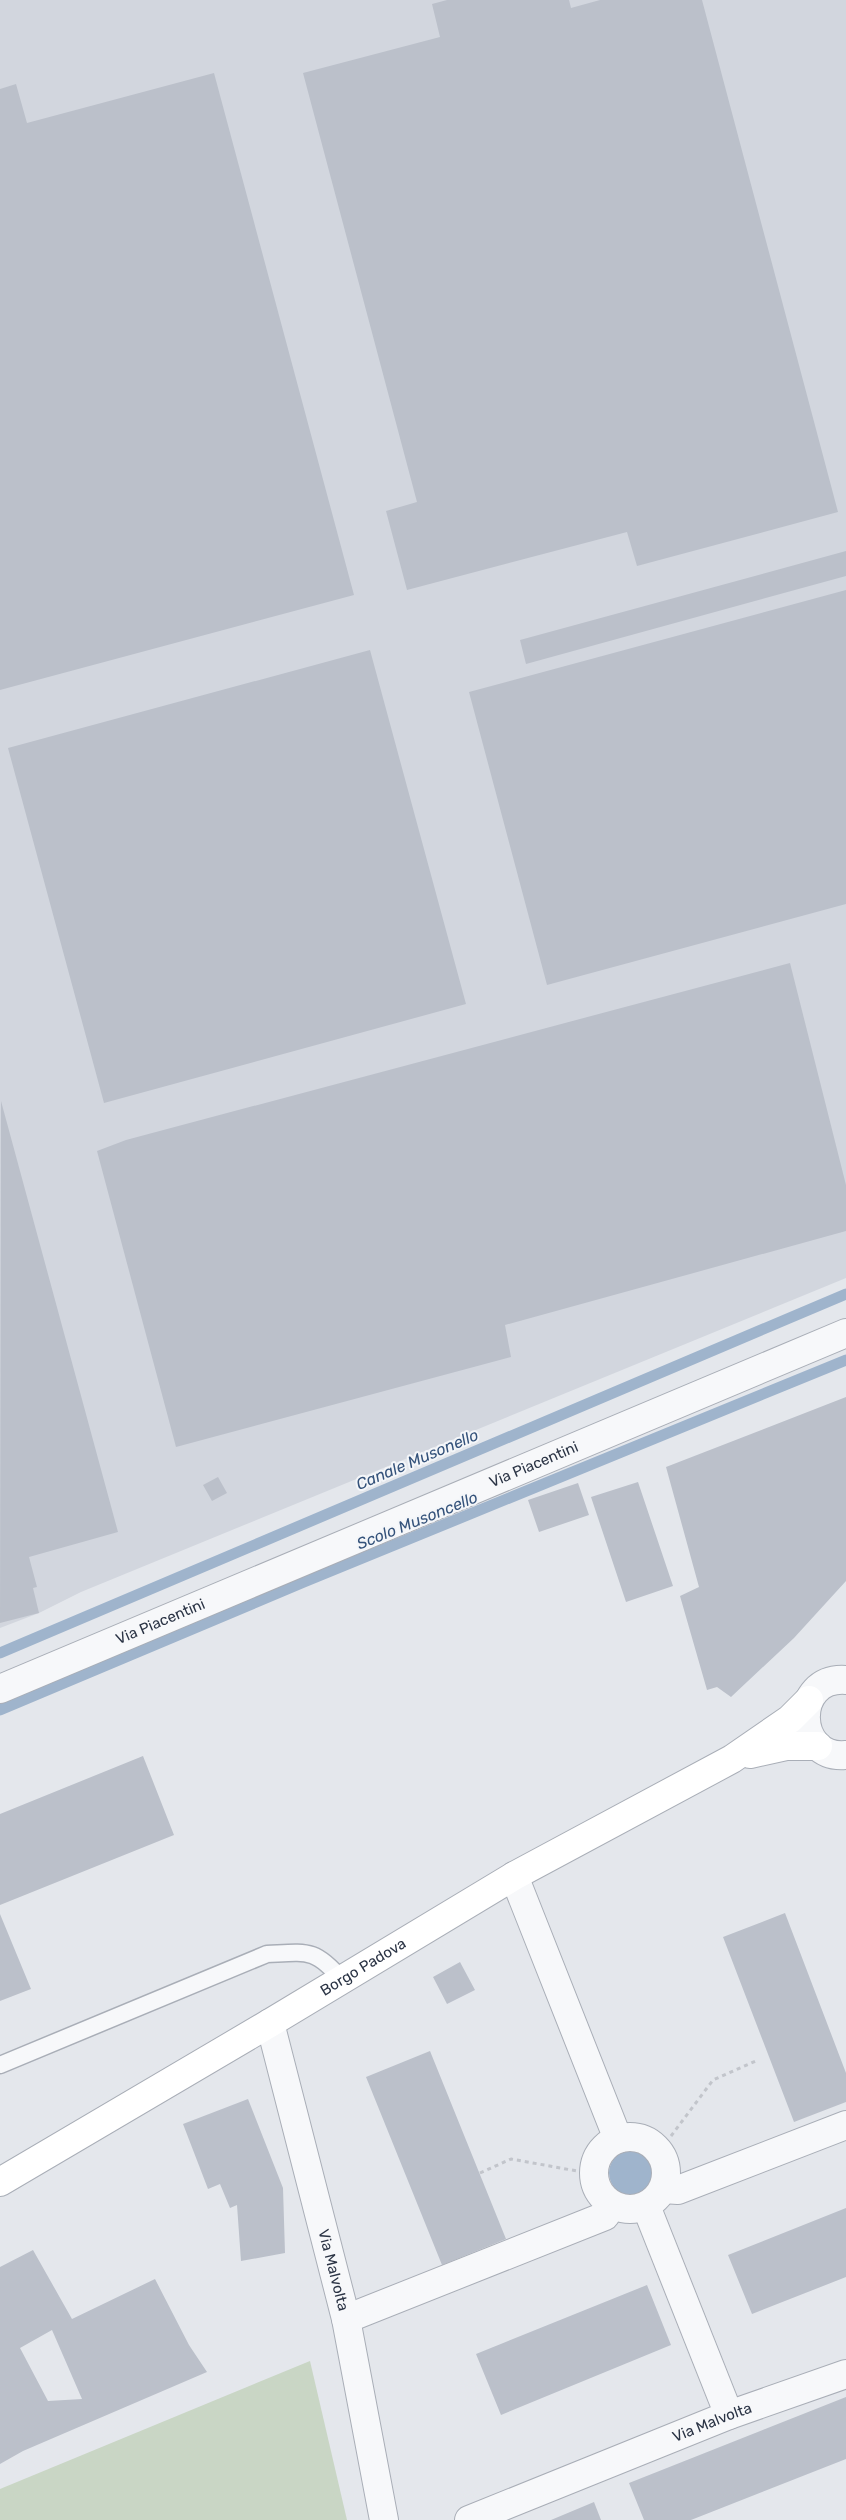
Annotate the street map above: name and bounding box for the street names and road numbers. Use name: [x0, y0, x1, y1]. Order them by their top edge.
street label: Via Piacentini: [486, 1438, 581, 1491]
street label: Via Piacentini: [113, 1595, 208, 1648]
street label: Borgo Padova: [317, 1934, 409, 2000]
street label: Via Malvolta: [314, 2227, 353, 2313]
street label: Via Malvolta: [670, 2399, 754, 2446]

